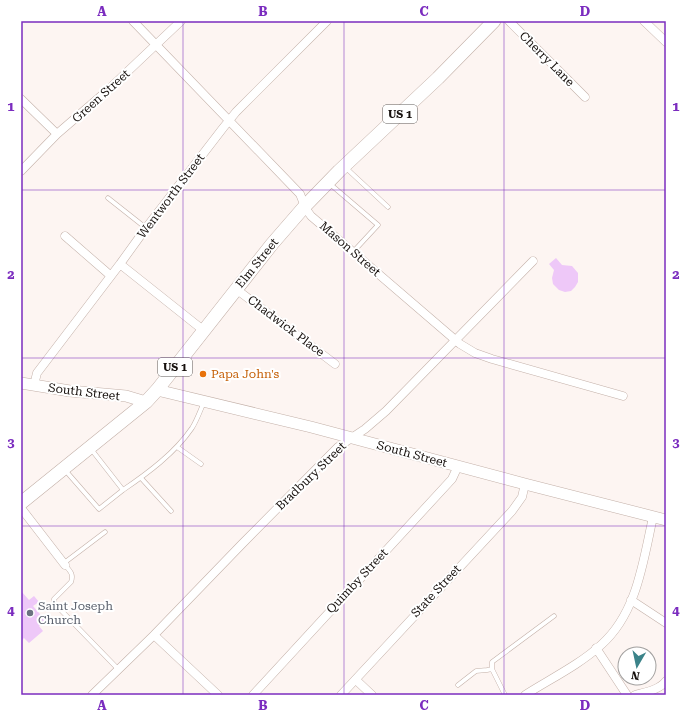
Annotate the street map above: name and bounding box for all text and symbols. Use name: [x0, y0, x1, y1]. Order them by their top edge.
text: A: [97, 4, 107, 19]
text: B: [258, 4, 268, 19]
text: C: [419, 4, 429, 19]
text: D: [580, 4, 590, 19]
street label: Cherry Lane: [517, 29, 578, 90]
street label: Green Street: [69, 66, 133, 126]
text: 1: [7, 99, 15, 114]
text: 1: [672, 99, 680, 114]
road number: US 1: [383, 105, 417, 123]
street label: Wentworth Street: [135, 150, 208, 241]
street label: Mason Street: [317, 219, 384, 280]
street label: Elm Street: [233, 235, 282, 291]
text: 2: [7, 267, 15, 282]
text: 2: [672, 267, 680, 282]
street label: Chadwick Place: [245, 293, 327, 360]
road number: US 1: [158, 358, 192, 376]
place label: Papa John's: [211, 367, 279, 381]
marker: Papa John's: [198, 369, 208, 379]
street label: South Street: [47, 381, 121, 403]
text: 3: [7, 435, 15, 450]
text: 3: [672, 435, 680, 450]
street label: South Street: [375, 438, 449, 470]
street label: Bradbury Street: [273, 439, 349, 513]
street label: Quimby Street: [323, 545, 391, 616]
street label: State Street: [408, 561, 464, 620]
place label: Saint Joseph Church: [38, 599, 113, 627]
text: 4: [7, 603, 15, 618]
text: 4: [672, 603, 680, 618]
marker: Saint Joseph Church: [25, 608, 35, 618]
north arrow: [617, 646, 657, 686]
text: N: [630, 668, 641, 682]
text: A: [97, 698, 107, 713]
text: B: [258, 698, 268, 713]
text: C: [419, 698, 429, 713]
text: D: [580, 698, 590, 713]

